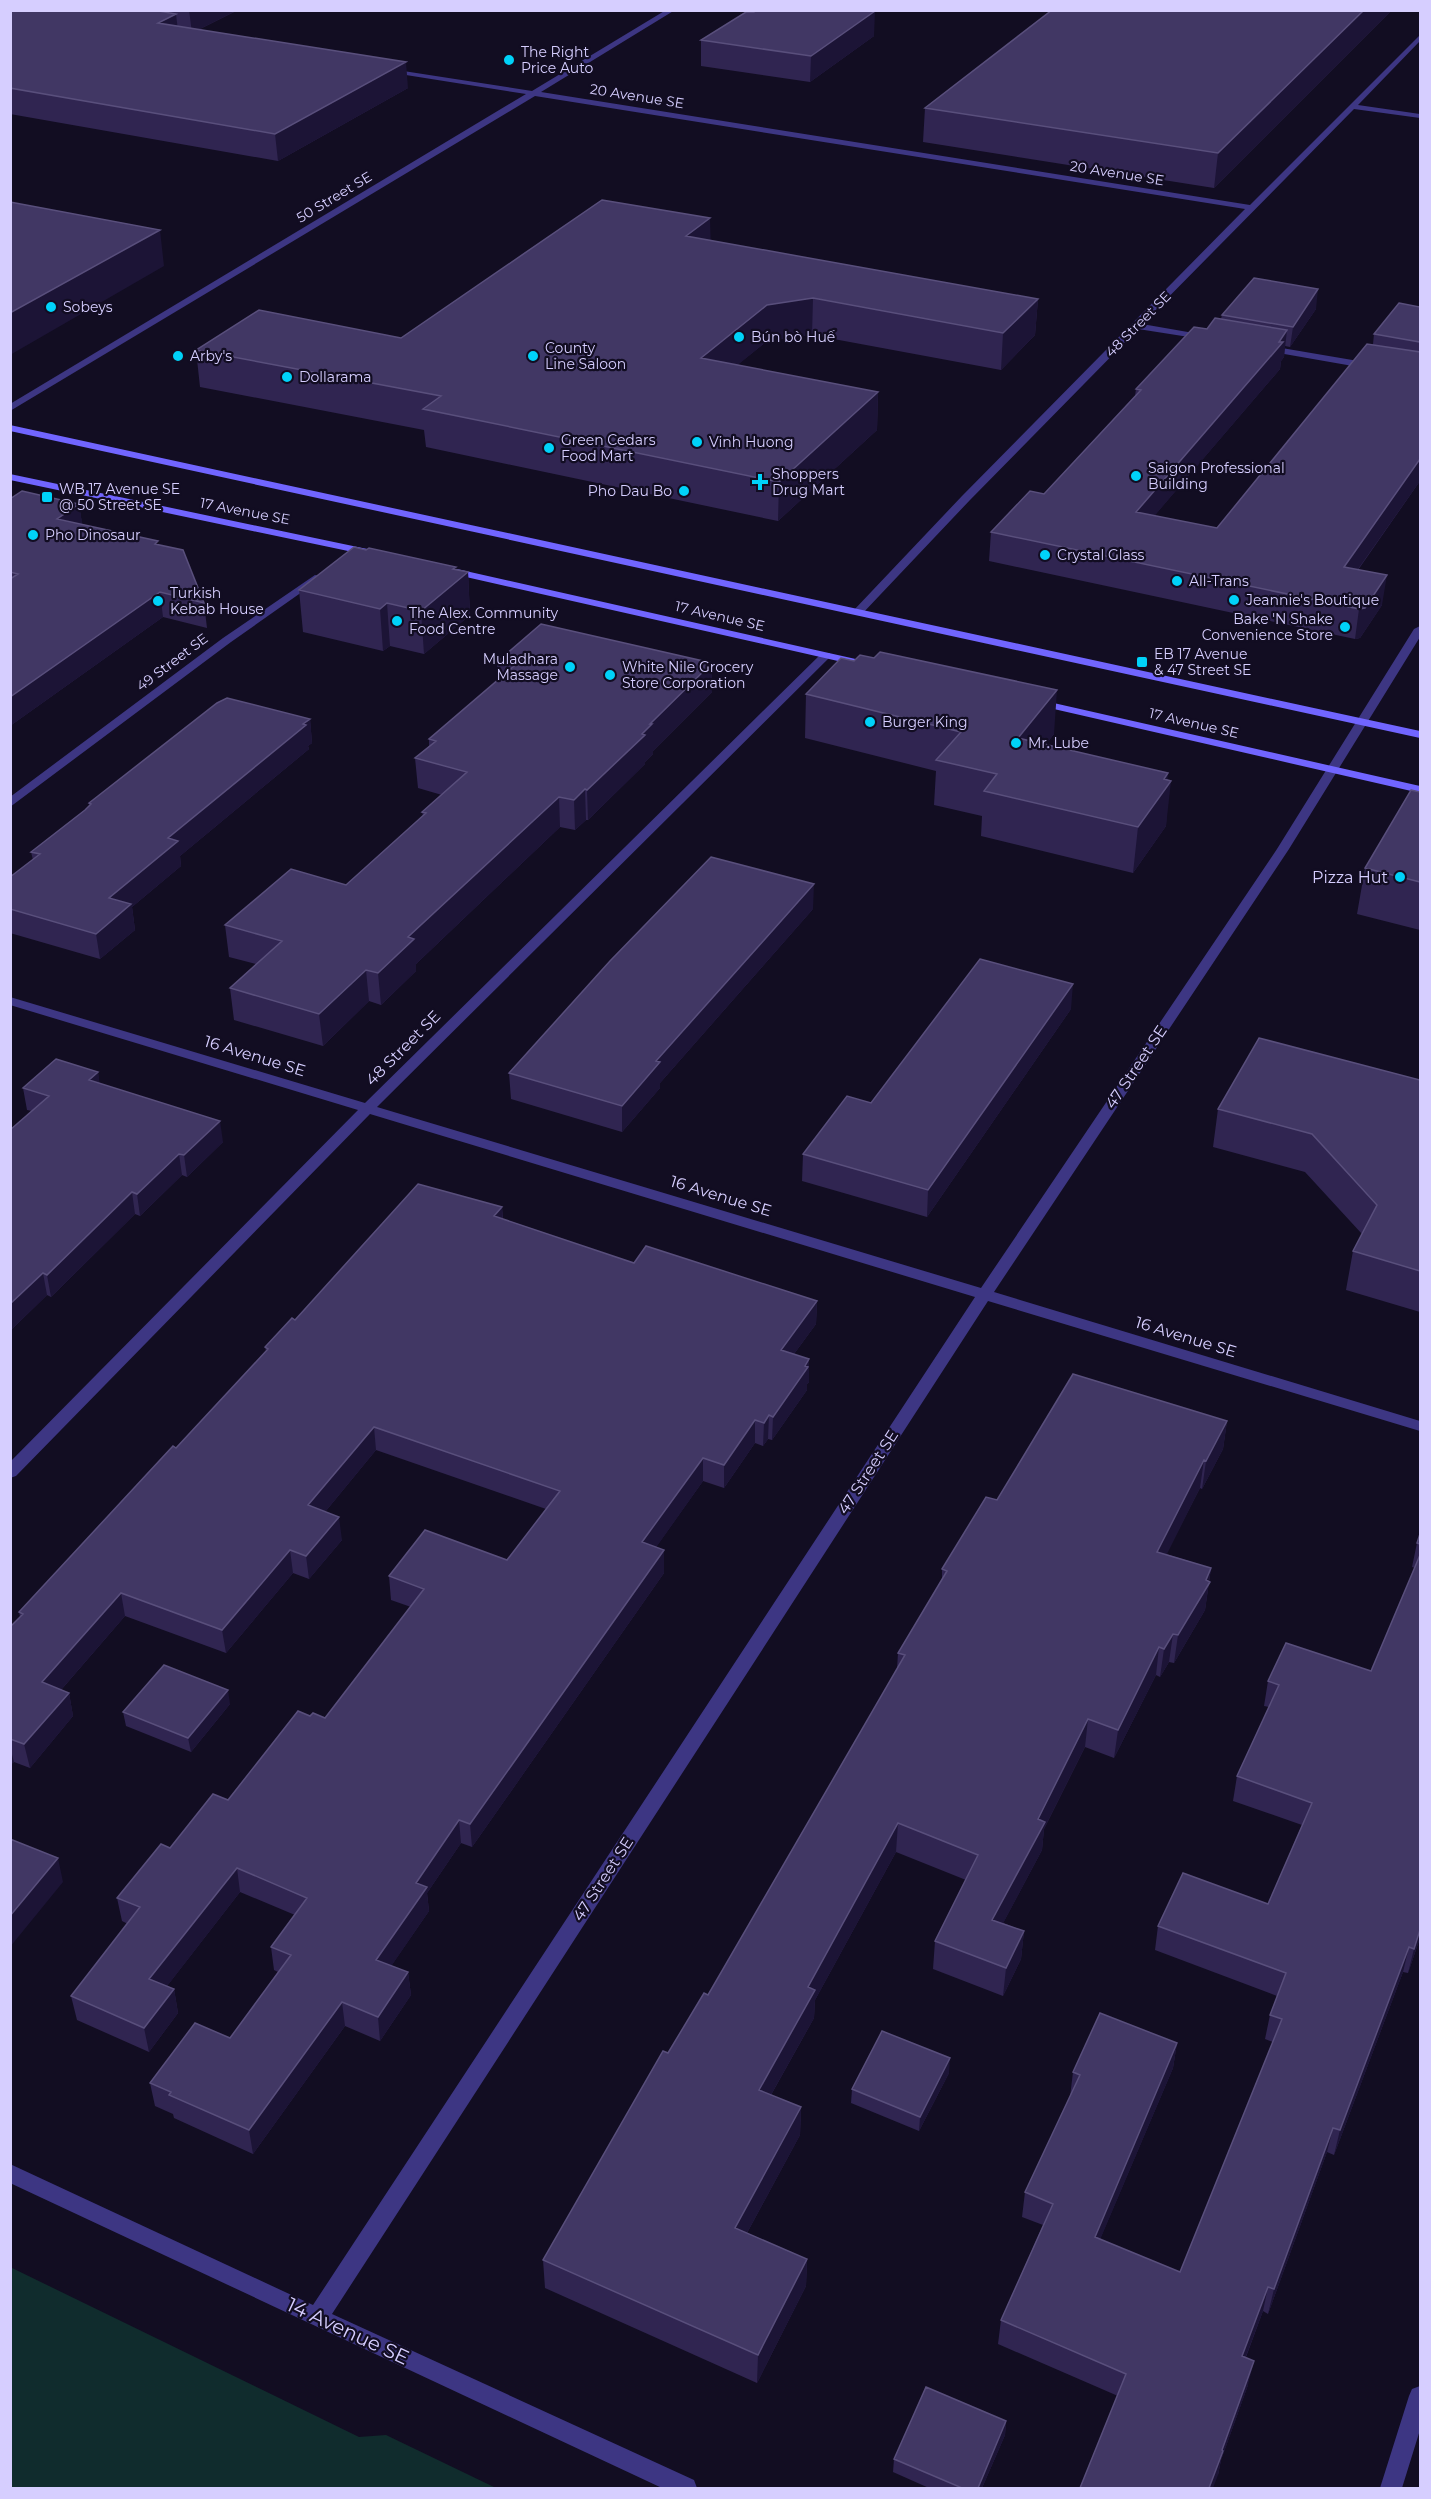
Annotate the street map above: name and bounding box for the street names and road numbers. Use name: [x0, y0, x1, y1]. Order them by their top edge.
street label: 20 Avenue SE: [589, 80, 685, 112]
street label: 20 Avenue SE: [1069, 157, 1165, 189]
street label: 50 Street SE: [293, 167, 375, 227]
street label: 48 Street SE: [1101, 287, 1175, 361]
street label: 17 Avenue SE: [198, 493, 292, 529]
street label: 17 Avenue SE: [673, 597, 767, 635]
street label: 49 Street SE: [133, 629, 211, 695]
street label: 17 Avenue SE: [1147, 704, 1241, 742]
street label: 48 Street SE: [362, 1007, 444, 1089]
street label: 47 Street SE: [1101, 1022, 1171, 1112]
street label: 16 Avenue SE: [202, 1032, 308, 1080]
street label: 16 Avenue SE: [668, 1172, 774, 1220]
street label: 16 Avenue SE: [1133, 1313, 1239, 1361]
street label: 47 Street SE: [834, 1426, 902, 1518]
street label: 47 Street SE: [569, 1833, 637, 1925]
street label: 14 Avenue SE: [283, 2292, 413, 2370]

